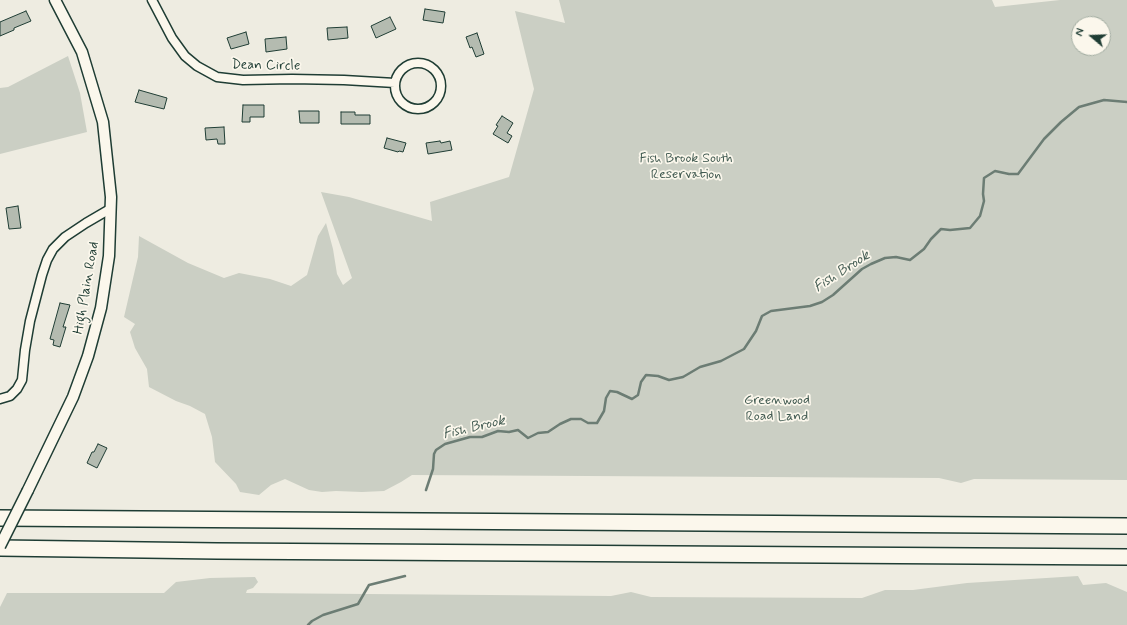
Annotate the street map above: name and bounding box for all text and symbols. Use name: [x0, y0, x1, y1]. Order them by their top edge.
north arrow: [1071, 16, 1111, 56]
text: N: [1073, 27, 1088, 38]
street label: Dean Circle: [231, 57, 301, 75]
park label: Fish Brook South Reservation: [639, 151, 733, 184]
street label: High Plain Road: [71, 240, 103, 336]
water label: Fish Brook: [811, 247, 873, 297]
park label: Greenwood Road Land: [744, 393, 810, 426]
water label: Fish Brook: [441, 412, 507, 444]

